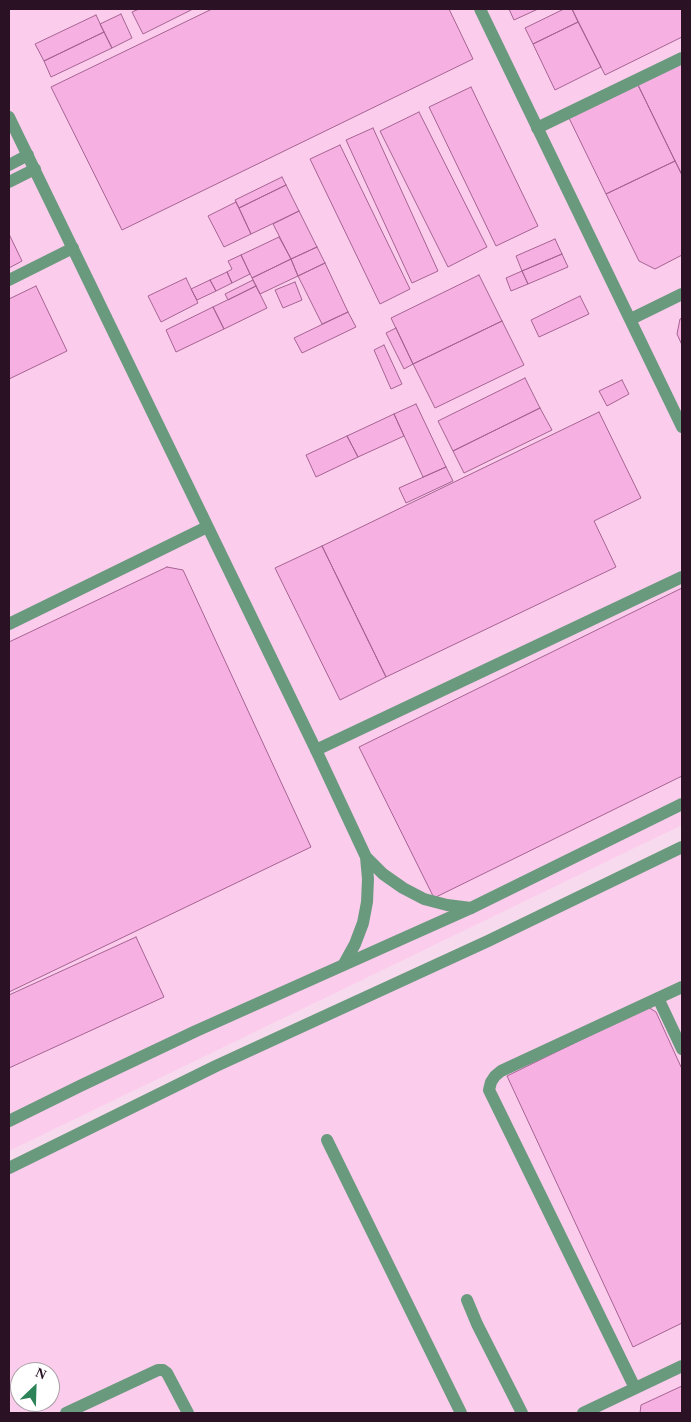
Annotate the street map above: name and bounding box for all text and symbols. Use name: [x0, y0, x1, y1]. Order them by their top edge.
north arrow: [10, 1362, 60, 1412]
text: N: [33, 1365, 49, 1383]

